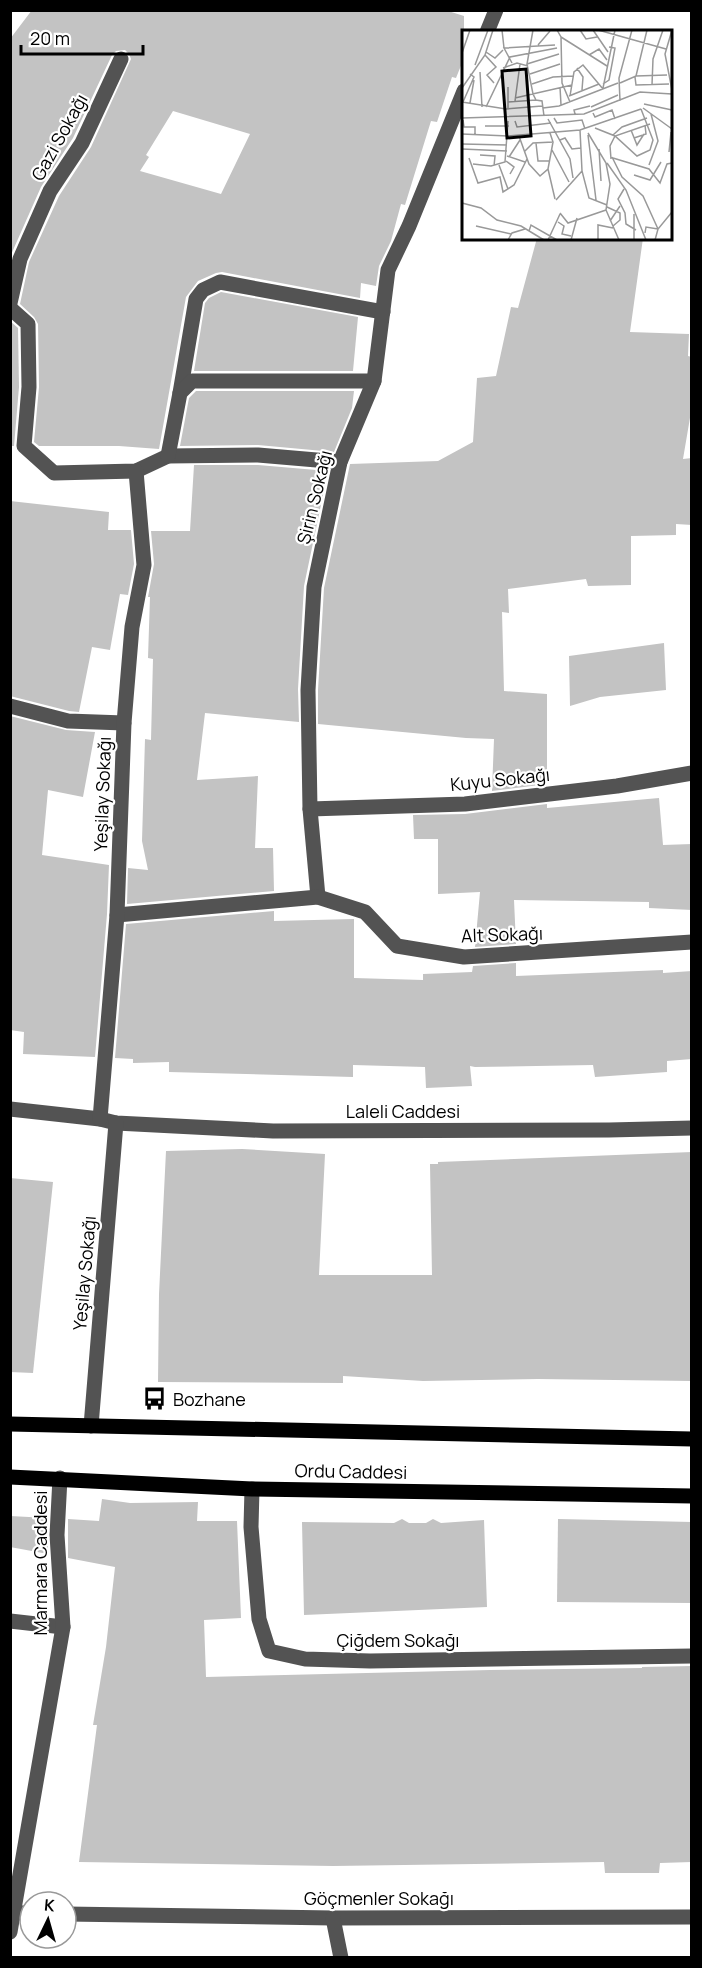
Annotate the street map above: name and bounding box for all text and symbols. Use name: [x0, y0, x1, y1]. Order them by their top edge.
scale bar: [21, 18, 142, 56]
text: 20 m: [30, 26, 70, 50]
inset map: [462, 30, 672, 240]
street label: Gazi Sokağı: [25, 89, 93, 185]
street label: Şirin Sokağı: [291, 448, 337, 546]
street label: Yeşilay Sokağı: [88, 736, 116, 852]
street label: Kuyu Sokağı: [449, 762, 551, 796]
street label: Alt Sokağı: [461, 921, 543, 947]
street label: Laleli Caddesi: [346, 1099, 460, 1123]
street label: Yeşilay Sokağı: [67, 1215, 101, 1331]
bus stop icon: Bozhane: [142, 1386, 168, 1412]
place label: Bozhane: [173, 1387, 246, 1411]
street label: Ordu Caddesi: [294, 1458, 408, 1484]
street label: Marmara Caddesi: [28, 1491, 52, 1636]
street label: Çiğdem Sokağı: [336, 1628, 460, 1652]
street label: Göçmenler Sokağı: [304, 1886, 454, 1910]
north arrow: [18, 1890, 78, 1950]
text: K: [43, 1894, 56, 1917]

